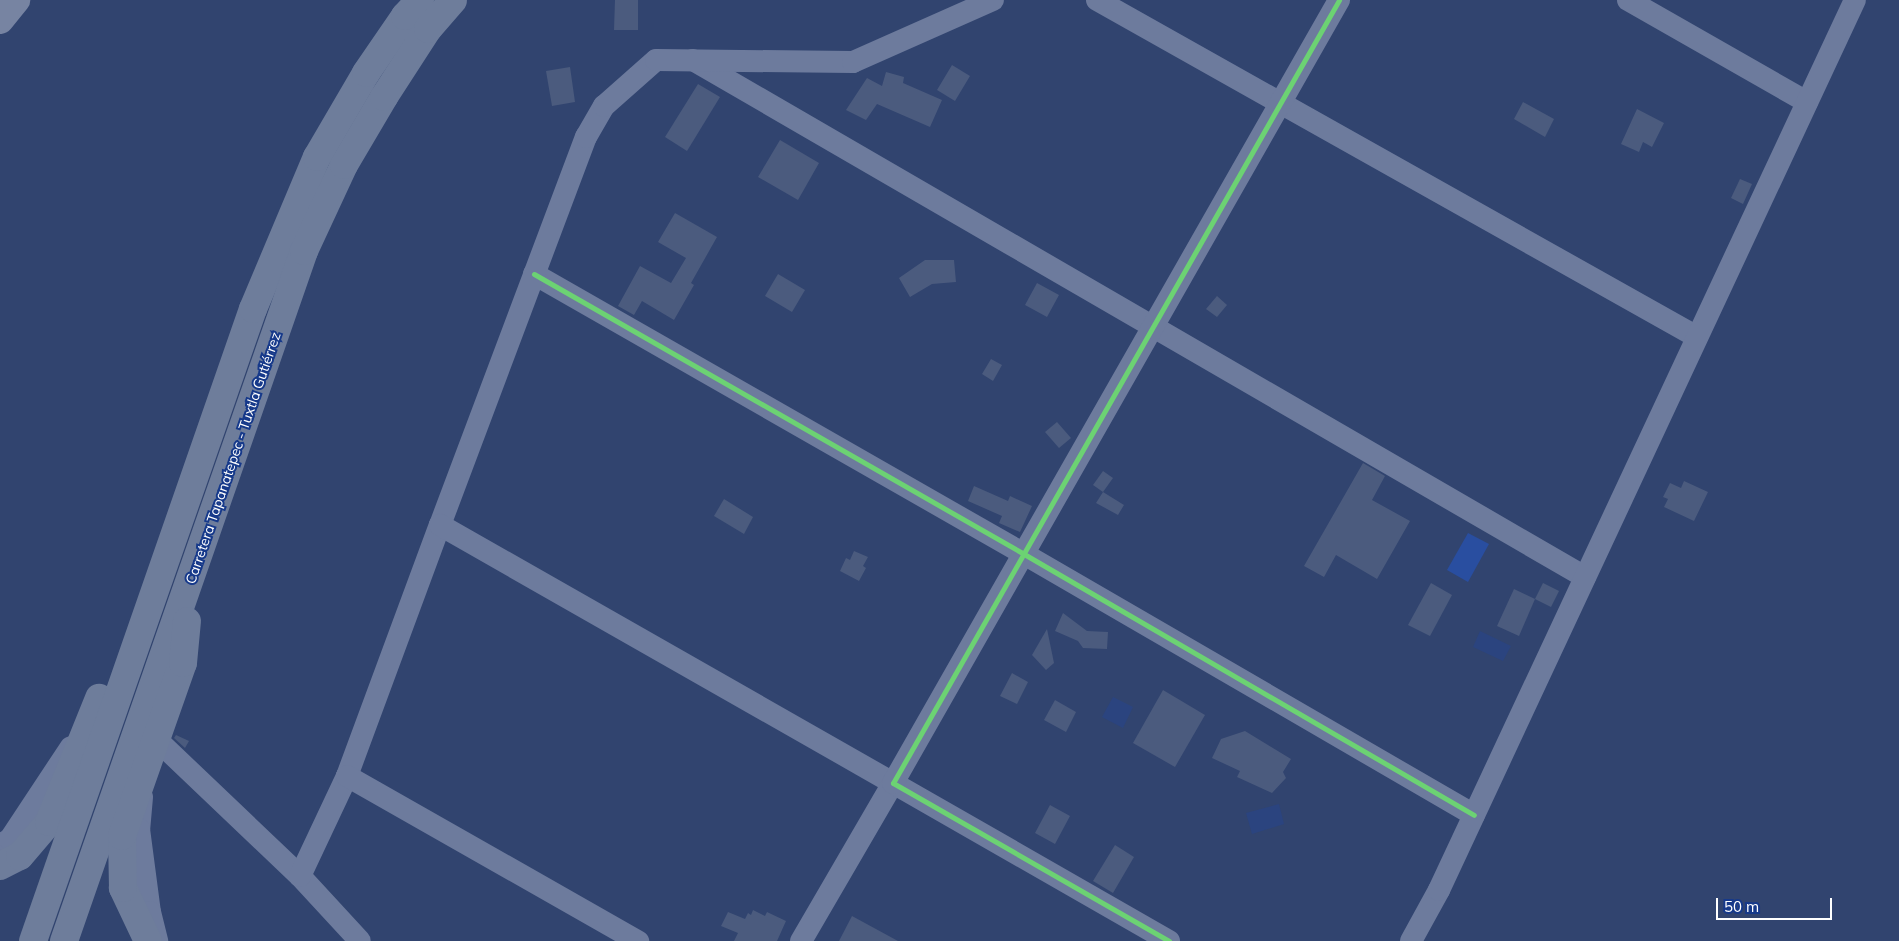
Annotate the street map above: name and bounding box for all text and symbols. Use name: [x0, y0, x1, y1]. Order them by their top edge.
street label: Carretera Tapanatepec - Tuxtla Gutiérrez: [182, 330, 284, 586]
scale bar: [1719, 888, 1835, 920]
text: 50 m: [1724, 897, 1759, 916]

